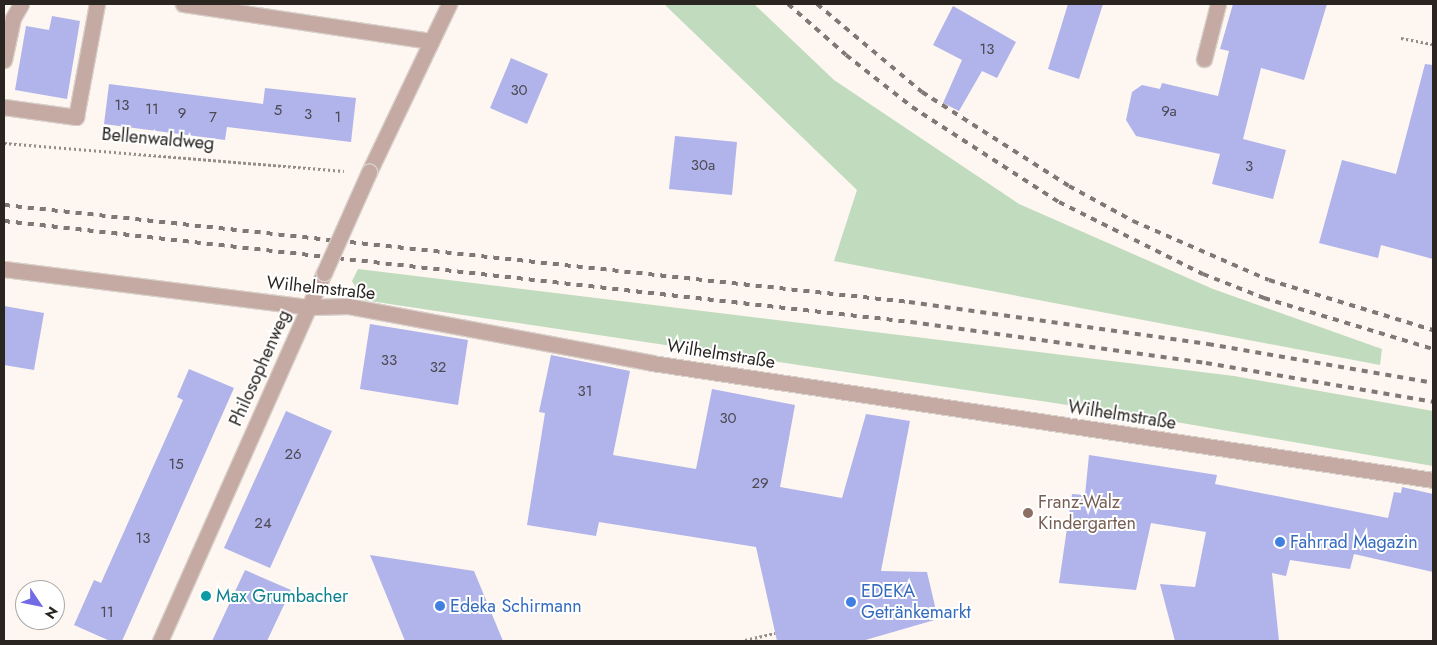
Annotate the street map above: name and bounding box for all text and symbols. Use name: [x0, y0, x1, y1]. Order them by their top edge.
house number: 13: [980, 41, 994, 59]
house number: 30: [510, 82, 528, 100]
house number: 13: [115, 97, 129, 115]
house number: 11: [145, 101, 159, 119]
house number: 5: [274, 102, 282, 120]
house number: 9a: [1161, 103, 1177, 121]
house number: 9: [178, 105, 186, 123]
house number: 3: [304, 106, 312, 124]
house number: 7: [209, 109, 217, 127]
house number: 1: [335, 109, 341, 127]
street label: Bellenwaldweg: [101, 123, 215, 155]
house number: 30a: [691, 157, 715, 175]
house number: 3: [1245, 158, 1253, 176]
street label: Wilhelmstraße: [265, 272, 377, 304]
street label: Philosophenweg: [225, 307, 295, 429]
street label: Wilhelmstraße: [665, 335, 777, 373]
house number: 33: [381, 352, 397, 370]
house number: 32: [430, 359, 446, 377]
house number: 31: [578, 383, 592, 401]
street label: Wilhelmstraße: [1066, 396, 1178, 434]
house number: 30: [719, 410, 737, 428]
house number: 26: [284, 446, 302, 464]
house number: 15: [168, 456, 184, 474]
house number: 29: [751, 475, 769, 493]
place label: Franz-Walz Kindergarten: [1038, 492, 1136, 534]
marker: Franz-Walz Kindergarten: [1022, 507, 1034, 519]
house number: 24: [254, 515, 272, 533]
house number: 13: [136, 530, 150, 548]
place label: Fahrrad Magazin: [1290, 531, 1418, 553]
marker: Fahrrad Magazin: [1274, 536, 1286, 548]
north arrow: [15, 580, 65, 630]
place label: EDEKA Getränkemarkt: [861, 581, 971, 624]
place label: Max Grumbacher: [216, 585, 348, 607]
marker: Max Grumbacher: [200, 590, 212, 602]
place label: Edeka Schirmann: [450, 595, 582, 617]
marker: EDEKA Getränkemarkt: [845, 596, 857, 608]
marker: Edeka Schirmann: [434, 600, 446, 612]
text: N: [40, 603, 63, 623]
house number: 11: [100, 604, 114, 622]

